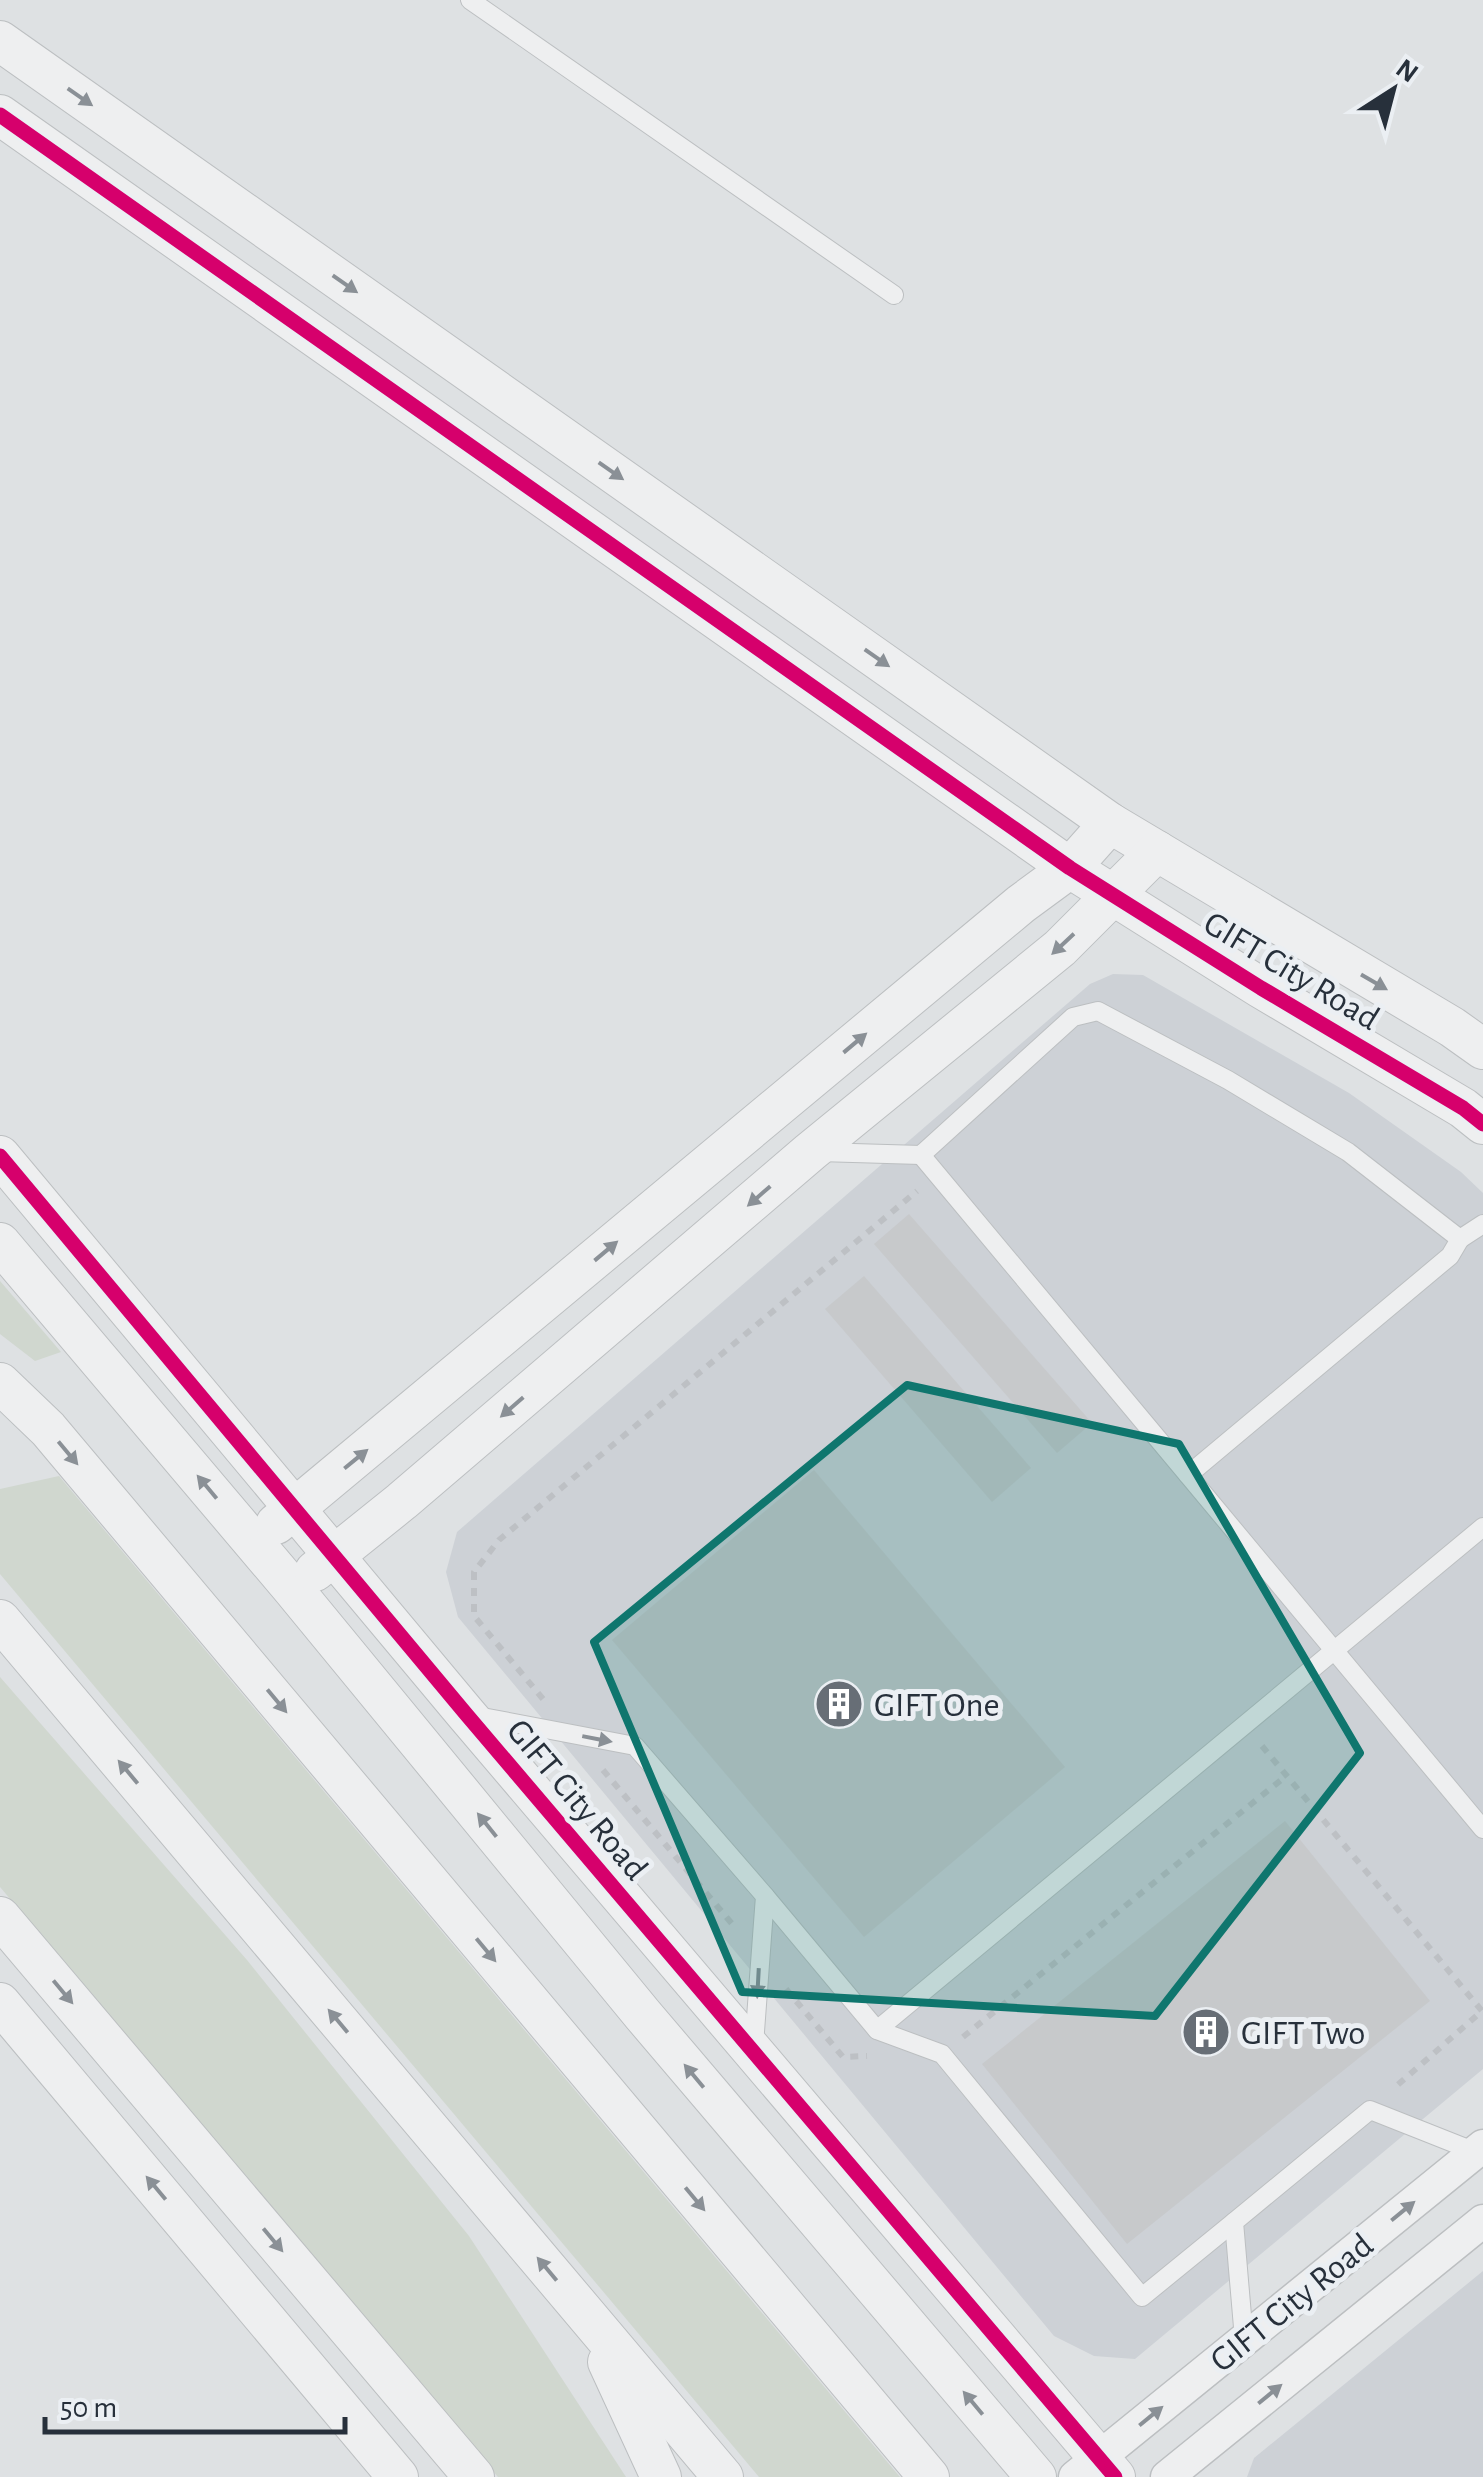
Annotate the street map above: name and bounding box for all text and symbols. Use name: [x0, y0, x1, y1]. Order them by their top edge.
north arrow: [1343, 40, 1443, 140]
text: N: [1390, 54, 1423, 88]
one-way arrow: [66, 87, 93, 106]
one-way arrow: [332, 274, 359, 293]
one-way arrow: [598, 461, 624, 480]
one-way arrow: [864, 648, 890, 667]
street label: GIFT City Road: [1198, 905, 1385, 1037]
one-way arrow: [1051, 932, 1075, 955]
one-way arrow: [1360, 973, 1388, 990]
one-way arrow: [843, 1033, 868, 1054]
one-way arrow: [747, 1185, 772, 1207]
one-way arrow: [594, 1241, 619, 1263]
one-way arrow: [500, 1396, 525, 1418]
one-way arrow: [57, 1440, 78, 1465]
one-way arrow: [344, 1449, 369, 1470]
one-way arrow: [196, 1475, 218, 1500]
building icon: GIFT One: [813, 1678, 865, 1730]
place label: GIFT One: [874, 1688, 1000, 1723]
one-way arrow: [266, 1689, 287, 1714]
street label: GIFT City Road: [500, 1713, 654, 1887]
one-way arrow: [581, 1731, 612, 1747]
one-way arrow: [117, 1760, 139, 1785]
one-way arrow: [477, 1813, 498, 1838]
one-way arrow: [475, 1938, 496, 1963]
one-way arrow: [749, 1967, 765, 1999]
one-way arrow: [52, 1979, 73, 2004]
building icon: GIFT Two: [1180, 2006, 1232, 2058]
one-way arrow: [327, 2008, 349, 2033]
place label: GIFT Two: [1241, 2016, 1365, 2051]
one-way arrow: [684, 2063, 705, 2088]
one-way arrow: [145, 2176, 167, 2201]
one-way arrow: [684, 2186, 706, 2211]
one-way arrow: [1391, 2201, 1416, 2222]
one-way arrow: [262, 2227, 283, 2252]
street label: GIFT City Road: [1204, 2227, 1380, 2379]
one-way arrow: [537, 2257, 558, 2282]
scale bar: [45, 2372, 345, 2434]
one-way arrow: [1258, 2384, 1283, 2405]
one-way arrow: [963, 2390, 984, 2415]
text: 50 m: [60, 2393, 117, 2423]
one-way arrow: [1138, 2406, 1163, 2427]

